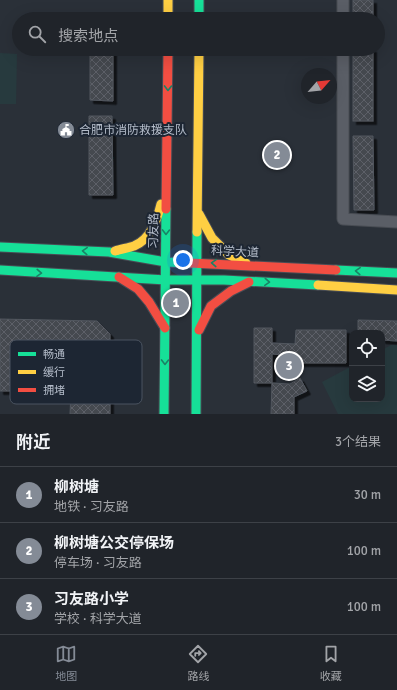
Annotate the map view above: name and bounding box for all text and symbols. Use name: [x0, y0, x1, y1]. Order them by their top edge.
search box: [12, 12, 385, 56]
icon: search: [26, 23, 48, 45]
text: 搜索地点: [58, 27, 118, 45]
north arrow: [301, 68, 337, 104]
one-way arrow: [163, 85, 172, 91]
public building icon: 合肥市消防救援支队: [56, 120, 76, 140]
place label: 合肥市消防救援支队: [79, 123, 187, 138]
pin: 2: [264, 140, 290, 170]
street label: 习友路: [146, 213, 162, 249]
one-way arrow: [162, 229, 170, 235]
street label: 科学大道: [211, 243, 259, 261]
one-way arrow: [82, 247, 88, 255]
your location: [173, 250, 193, 270]
one-way arrow: [211, 259, 217, 267]
one-way arrow: [355, 267, 361, 276]
one-way arrow: [36, 268, 42, 277]
one-way arrow: [264, 278, 270, 287]
pin: 1: [163, 288, 189, 318]
map controls: [349, 330, 385, 402]
button: locate: [349, 330, 385, 366]
legend: [10, 340, 142, 404]
text: 畅通: [43, 348, 65, 361]
pin: 3: [276, 351, 302, 381]
one-way arrow: [161, 359, 169, 365]
text: 缓行: [43, 366, 65, 379]
button: layers: [349, 366, 385, 402]
text: 拥堵: [43, 384, 65, 397]
text: 附近: [16, 432, 50, 453]
text: 3个结果: [335, 434, 381, 450]
text: 柳树塘: [54, 478, 99, 496]
text: 1: [25, 487, 33, 503]
text: 30 m: [354, 487, 381, 503]
text: 地铁 · 习友路: [54, 499, 129, 515]
text: 柳树塘公交停保场: [54, 534, 174, 552]
text: 2: [25, 543, 33, 559]
text: 100 m: [347, 543, 381, 559]
text: 停车场 · 习友路: [54, 555, 142, 571]
text: 习友路小学: [54, 590, 129, 608]
text: 3: [25, 599, 33, 615]
text: 100 m: [347, 599, 381, 615]
text: 学校 · 科学大道: [54, 611, 142, 627]
tab: 地图: [55, 643, 77, 683]
tab: 路线: [187, 643, 209, 683]
tab: 收藏: [320, 643, 342, 683]

